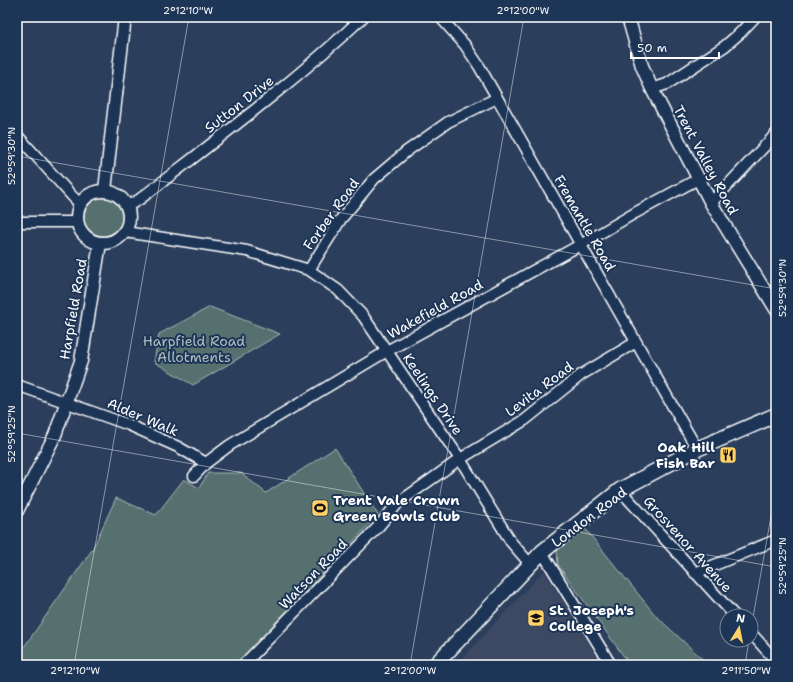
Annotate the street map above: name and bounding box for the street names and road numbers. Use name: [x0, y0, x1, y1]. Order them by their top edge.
street label: Sutton Drive: [201, 71, 277, 137]
street label: Trent Valley Road: [670, 102, 742, 218]
street label: Fremantle Road: [550, 172, 620, 274]
street label: Forber Road: [299, 175, 363, 253]
street label: Harpfield Road: [55, 257, 91, 361]
street label: Wakefield Road: [384, 275, 486, 343]
street label: Keelings Drive: [399, 350, 467, 438]
street label: Levita Road: [501, 357, 577, 420]
street label: Alder Walk: [105, 394, 181, 440]
street label: London Road: [548, 483, 630, 551]
street label: Grosvenor Avenue: [640, 492, 736, 596]
street label: Watson Road: [275, 535, 351, 613]

